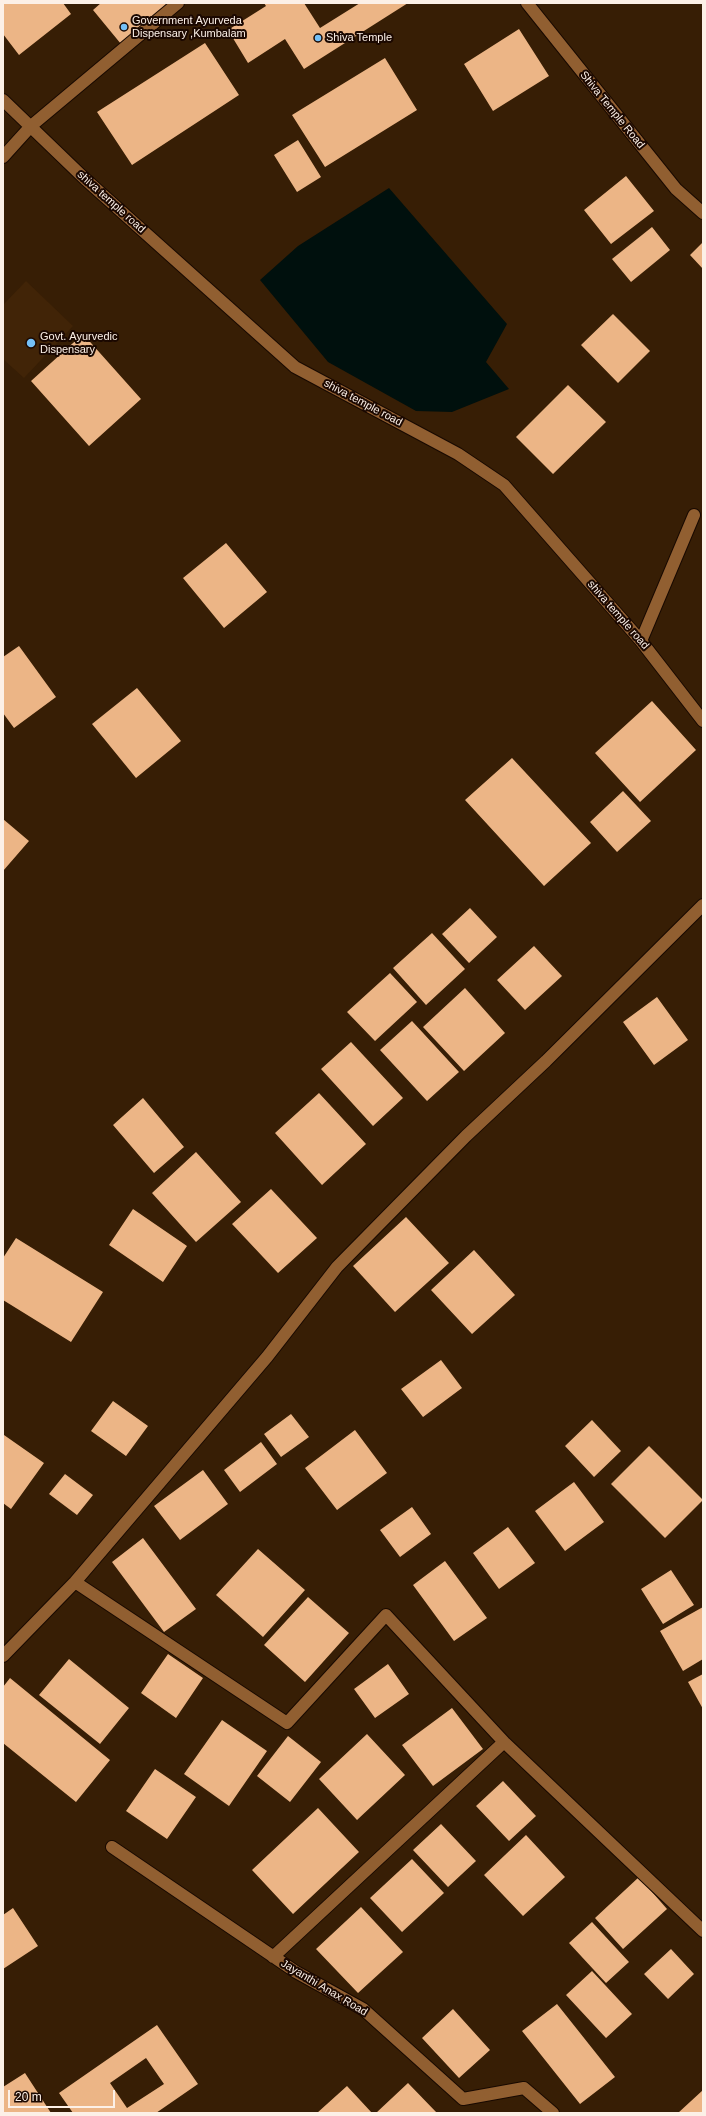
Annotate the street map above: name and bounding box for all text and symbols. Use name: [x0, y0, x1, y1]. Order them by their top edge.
place label: Government Ayurveda Dispensary ,Kumbalam: [132, 14, 246, 40]
marker: Government Ayurveda Dispensary ,Kumbalam: [119, 22, 129, 32]
place label: Shiva Temple: [326, 31, 392, 45]
marker: Shiva Temple: [313, 33, 323, 43]
street label: Shiva Temple Road: [577, 69, 647, 151]
street label: shiva temple road: [74, 168, 148, 236]
place label: Govt. Ayurvedic Dispensary: [40, 330, 117, 356]
marker: Govt. Ayurvedic Dispensary: [25, 337, 37, 349]
street label: shiva temple road: [322, 377, 404, 429]
street label: shiva temple road: [585, 578, 651, 652]
street label: Jayanthi Anax Road: [278, 1957, 370, 2019]
scale bar: [10, 2082, 117, 2108]
text: 20 m: [15, 2090, 42, 2104]

